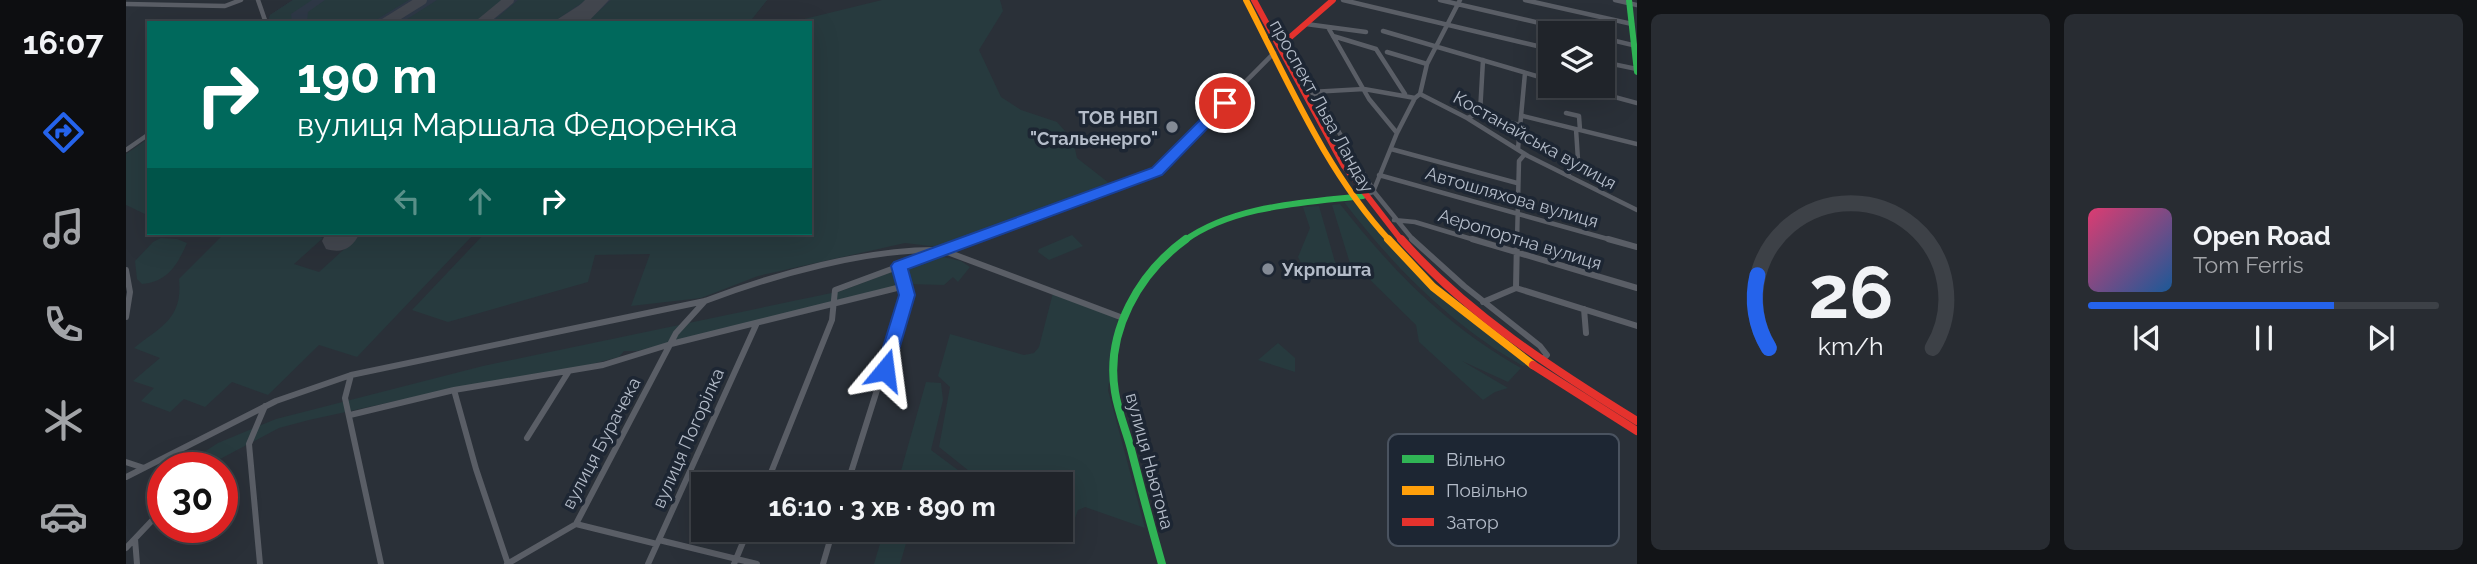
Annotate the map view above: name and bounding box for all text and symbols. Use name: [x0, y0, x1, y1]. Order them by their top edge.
street label: проспект Льва Ландау: [1266, 16, 1378, 196]
map controls: [1538, 21, 1615, 98]
button: layers: [1538, 21, 1615, 98]
text: 16:07: [23, 24, 103, 61]
text: 190 m: [297, 47, 438, 104]
icon: right: [182, 49, 273, 140]
pin: [1195, 73, 1255, 133]
icon: arrive: [1206, 84, 1244, 122]
street label: Костанайська вулиця: [1450, 86, 1620, 194]
text: вулиця Маршала Федоренка: [297, 106, 737, 143]
place label: ТОВ НВП "Стальенерго": [1030, 107, 1158, 149]
icon: directions: [39, 108, 88, 157]
marker: ТОВ НВП "Стальенерго": [1164, 119, 1180, 135]
street label: Автошляхова вулиця: [1423, 162, 1601, 232]
icon: left: [388, 182, 426, 220]
icon: ahead: [461, 182, 499, 220]
icon: right: [534, 182, 572, 220]
icon: music: [39, 204, 88, 253]
street label: Аеропортна вулиця: [1436, 204, 1604, 274]
text: Open Road: [2193, 221, 2331, 251]
text: 26: [1808, 250, 1893, 335]
text: Tom Ferris: [2193, 251, 2304, 278]
place label: Укрпошта: [1281, 259, 1371, 280]
marker: Укрпошта: [1260, 261, 1276, 277]
icon: phone: [39, 300, 88, 349]
icon: previous: [2128, 319, 2166, 357]
icon: pause: [2245, 319, 2283, 357]
icon: next: [2362, 319, 2400, 357]
text: km/h: [1818, 331, 1883, 361]
position arrow: [848, 333, 922, 407]
street label: вулиця Погорілка: [648, 365, 728, 511]
street label: вулиця Бурачека: [557, 374, 645, 512]
street label: вулиця Ньютона: [1122, 391, 1178, 531]
icon: climate: [39, 396, 88, 445]
legend: [1388, 434, 1619, 546]
text: Вільно: [1446, 448, 1505, 470]
speed limit sign: 30: [147, 452, 238, 543]
text: Повільно: [1446, 479, 1528, 501]
icon: car: [39, 492, 88, 541]
text: 16:10 · 3 хв · 890 m: [768, 492, 996, 522]
text: Затор: [1446, 511, 1499, 533]

